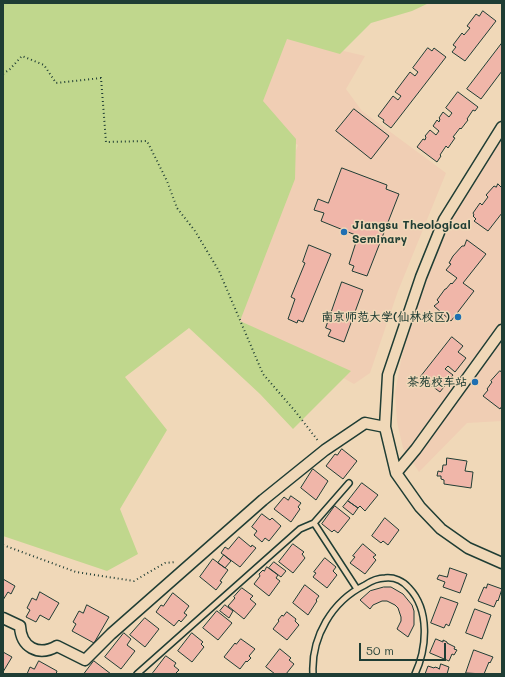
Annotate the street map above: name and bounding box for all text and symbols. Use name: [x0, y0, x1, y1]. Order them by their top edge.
place label: Jiangsu Theological Seminary: [352, 218, 471, 246]
marker: Jiangsu Theological Seminary: [339, 227, 349, 237]
place label: 南京师范大学(仙林校区): [321, 310, 450, 324]
marker: 南京师范大学(仙林校区): [453, 312, 463, 322]
place label: 茶苑校车站: [407, 375, 467, 389]
marker: 茶苑校车站: [470, 377, 480, 387]
scale bar: [361, 635, 448, 661]
text: 50 m: [366, 642, 394, 658]

